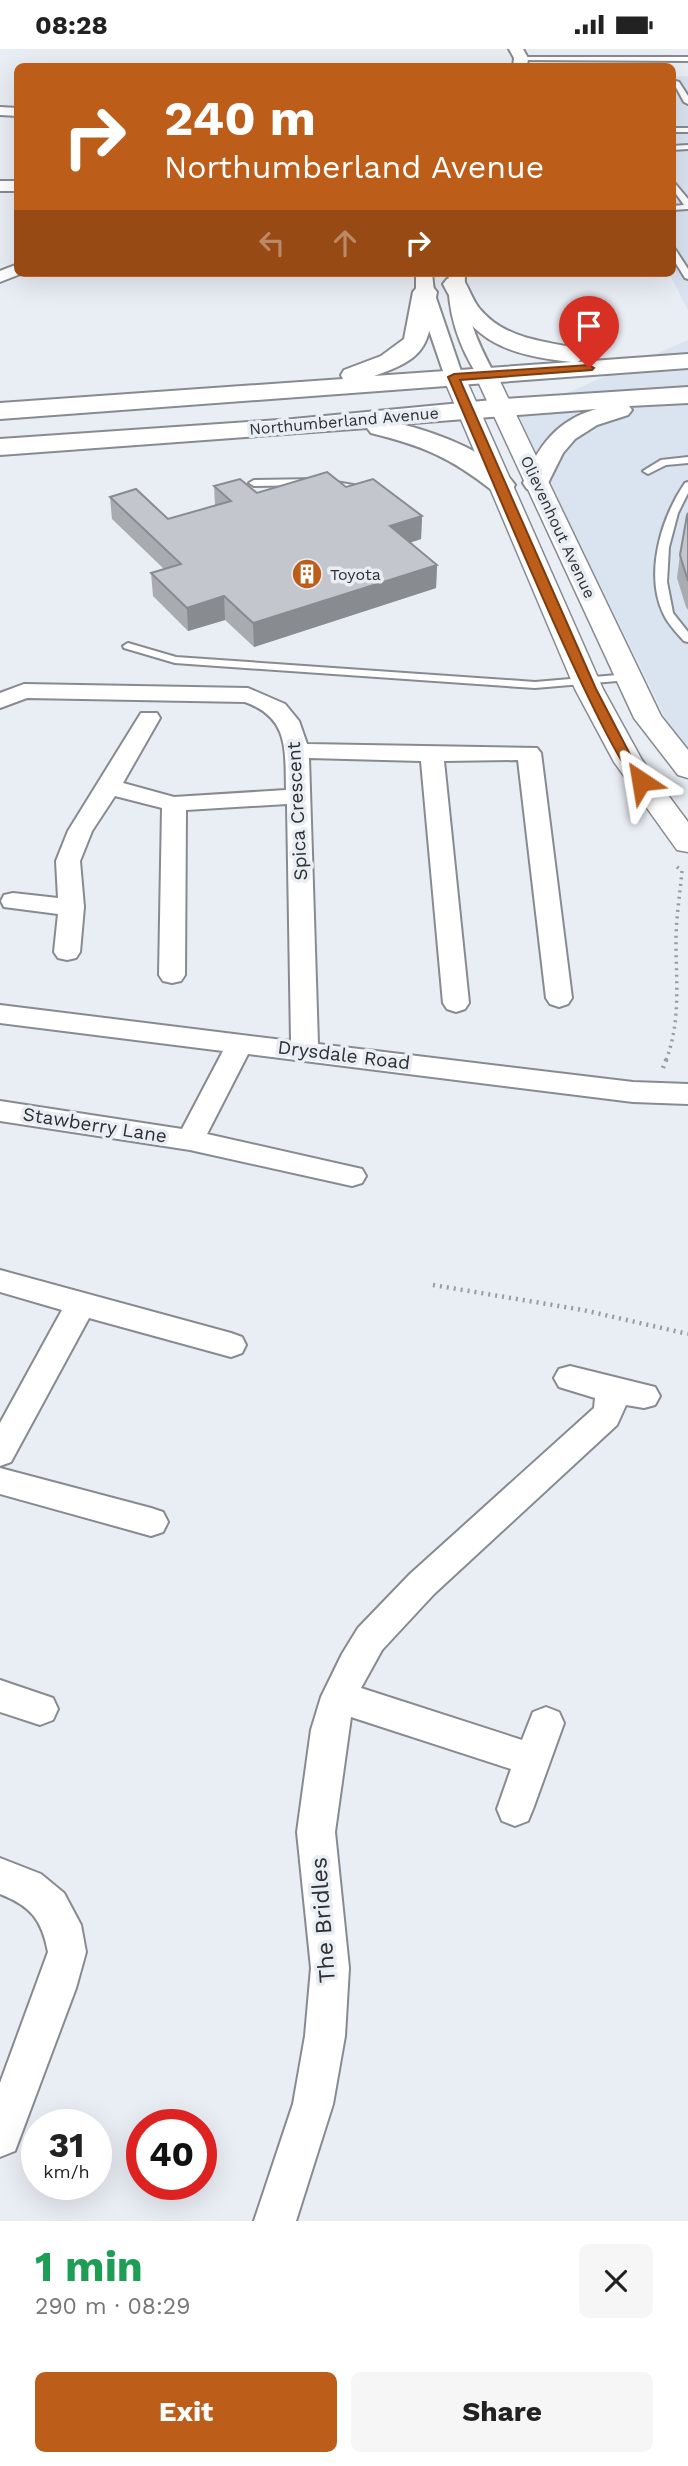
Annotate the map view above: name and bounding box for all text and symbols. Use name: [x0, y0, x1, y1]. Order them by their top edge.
text: 08:28: [35, 10, 108, 40]
text: 240 m: [164, 89, 316, 147]
icon: right: [49, 91, 140, 182]
text: Northumberland Avenue: [164, 148, 544, 186]
icon: left: [253, 224, 291, 262]
icon: ahead: [326, 224, 364, 262]
icon: right: [399, 224, 437, 262]
pin: [559, 296, 619, 368]
icon: arrive: [570, 307, 608, 345]
street label: Northumberland Avenue: [248, 403, 440, 439]
street label: Olievenhout Avenue: [517, 453, 599, 601]
building icon: Toyota: [290, 557, 324, 591]
place label: Toyota: [330, 565, 381, 584]
street label: Spica Crescent: [282, 741, 312, 881]
position arrow: [604, 744, 678, 818]
street label: Drysdale Road: [276, 1035, 412, 1075]
street label: Stawberry Lane: [21, 1102, 169, 1148]
street label: The Bridles: [305, 1856, 341, 1984]
speed limit sign: 40: [126, 2109, 217, 2200]
text: 31: [49, 2124, 84, 2166]
text: km/h: [43, 2161, 90, 2182]
text: 1 min: [35, 2242, 143, 2291]
button: close: [579, 2244, 653, 2318]
text: 290 m · 08:29: [35, 2293, 190, 2320]
button: Exit: [35, 2372, 337, 2452]
button: Share: [351, 2372, 653, 2452]

